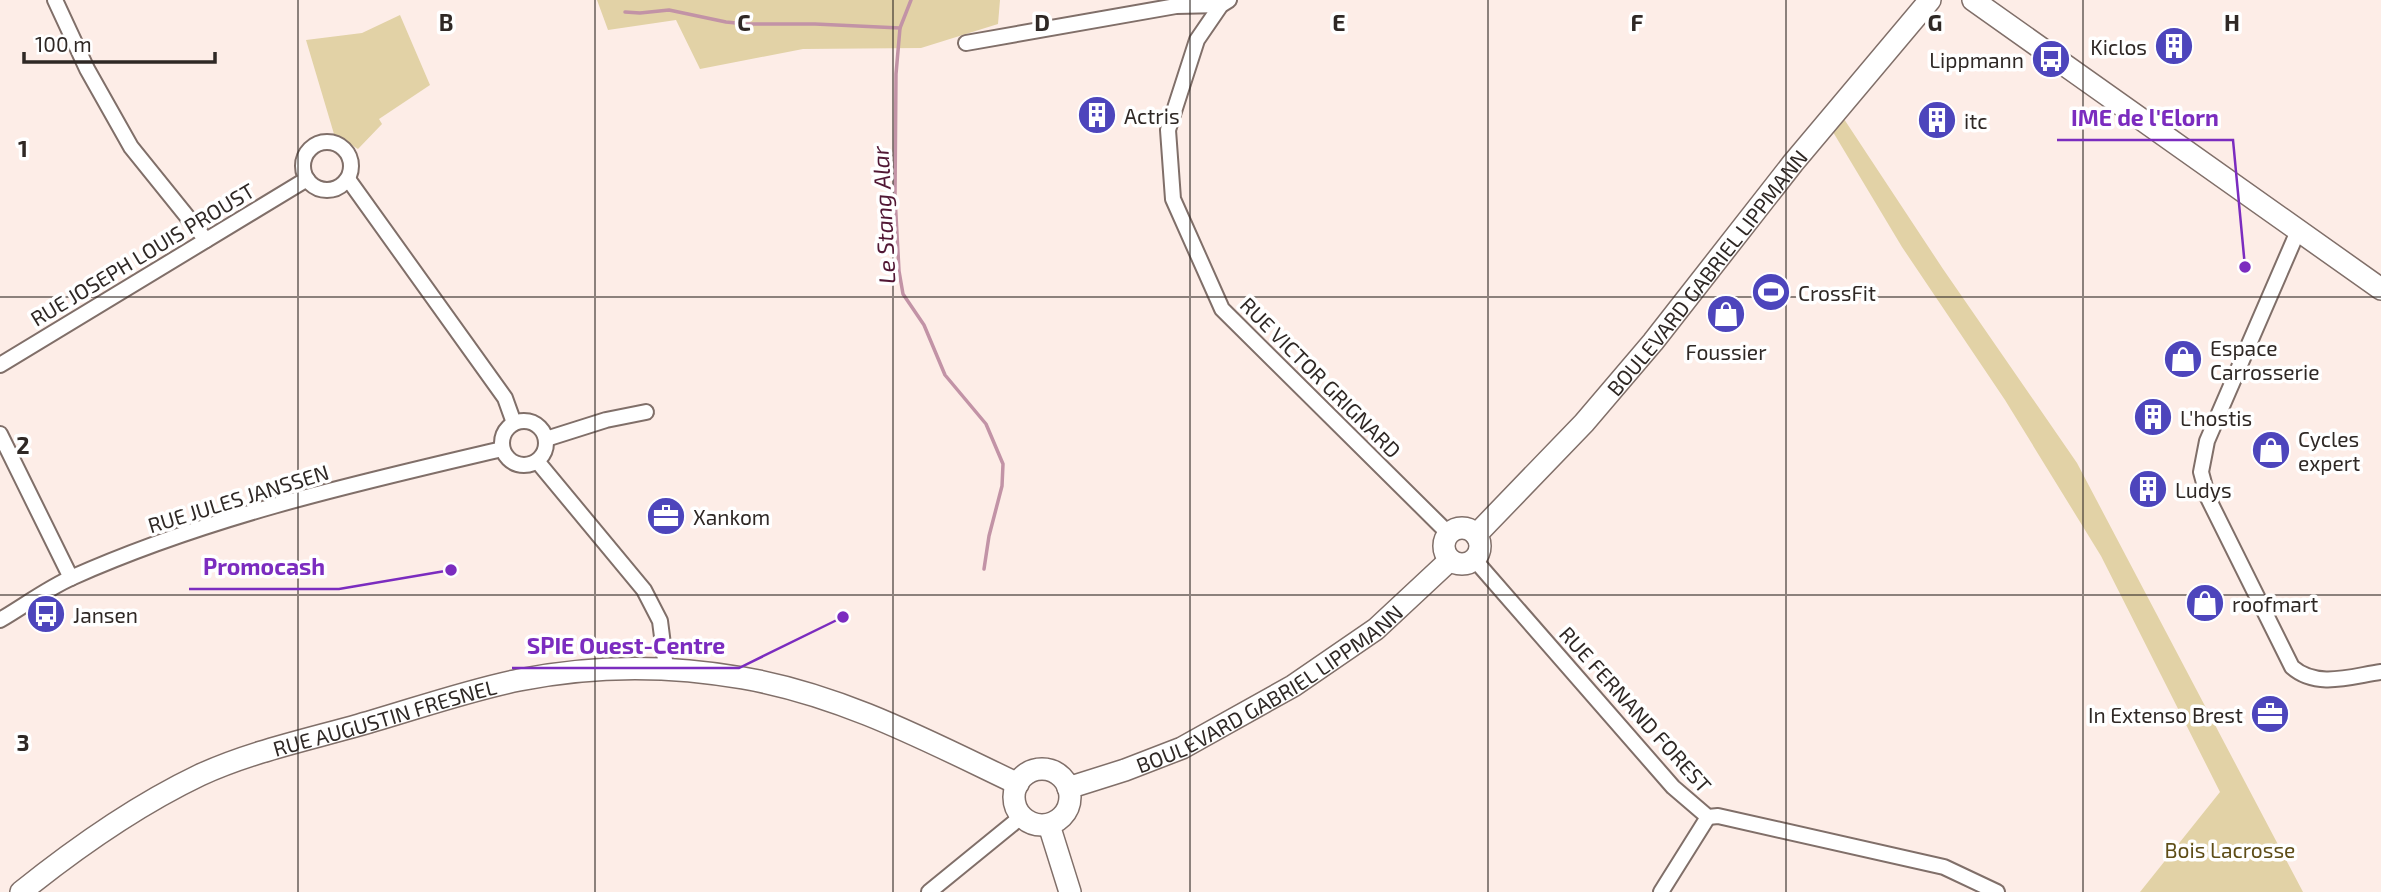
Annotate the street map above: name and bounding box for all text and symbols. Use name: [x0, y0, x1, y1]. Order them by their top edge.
text: B: [439, 8, 453, 36]
text: C: [737, 8, 751, 36]
text: D: [1034, 8, 1050, 36]
text: E: [1332, 8, 1346, 36]
text: F: [1631, 8, 1644, 36]
text: G: [1928, 8, 1942, 36]
text: H: [2224, 8, 2240, 36]
scale bar: [24, 21, 215, 65]
building icon: Kiclos: [2153, 25, 2195, 67]
text: 100 m: [35, 31, 92, 56]
place label: Kiclos: [2090, 34, 2147, 59]
bus stop icon: Lippmann: [2030, 38, 2072, 80]
place label: Lippmann: [1929, 47, 2024, 72]
building icon: Actris: [1076, 94, 1118, 136]
callout: IME de l'Elorn: [2057, 96, 2233, 140]
building icon: itc: [1916, 99, 1958, 141]
place label: Actris: [1124, 103, 1180, 128]
text: IME de l'Elorn: [2071, 103, 2219, 131]
place label: itc: [1964, 108, 1987, 133]
text: 1: [18, 134, 28, 162]
water label: Le Stang Alar: [865, 144, 901, 285]
street label: BOULEVARD GABRIEL LIPPMANN: [1601, 144, 1812, 400]
street label: RUE JOSEPH LOUIS PROUST: [26, 177, 258, 331]
sports icon: CrossFit: [1750, 271, 1792, 313]
place label: CrossFit: [1798, 280, 1876, 305]
street label: RUE VICTOR GRIGNARD: [1236, 292, 1406, 462]
shop icon: Foussier: [1705, 293, 1747, 335]
place label: Espace Carrosserie: [2210, 335, 2320, 384]
shop icon: Espace Carrosserie: [2162, 338, 2204, 380]
place label: Foussier: [1685, 339, 1767, 364]
building icon: L'hostis: [2132, 396, 2174, 438]
place label: L'hostis: [2180, 405, 2252, 430]
place label: Cycles expert: [2298, 426, 2360, 475]
shop icon: Cycles expert: [2250, 429, 2292, 471]
text: 2: [16, 431, 30, 459]
street label: RUE JULES JANSSEN: [145, 459, 331, 537]
building icon: Ludys: [2127, 468, 2169, 510]
place label: Ludys: [2175, 477, 2232, 502]
office icon: Xankom: [645, 495, 687, 537]
place label: Xankom: [693, 504, 770, 529]
callout: Promocash: [189, 545, 339, 589]
text: Promocash: [203, 552, 325, 580]
shop icon: roofmart: [2184, 582, 2226, 624]
place label: roofmart: [2232, 591, 2318, 616]
bus stop icon: Jansen: [25, 593, 67, 635]
street label: BOULEVARD GABRIEL LIPPMANN: [1132, 599, 1407, 777]
place label: Jansen: [73, 602, 138, 627]
street label: RUE FERNAND FOREST: [1555, 621, 1717, 797]
callout: SPIE Ouest-Centre: [512, 624, 739, 668]
text: SPIE Ouest-Centre: [527, 631, 725, 659]
street label: RUE AUGUSTIN FRESNEL: [270, 673, 499, 760]
office icon: In Extenso Brest: [2249, 693, 2291, 735]
place label: In Extenso Brest: [2088, 702, 2243, 727]
text: 3: [16, 728, 30, 756]
park label: Bois Lacrosse: [2165, 837, 2295, 862]

